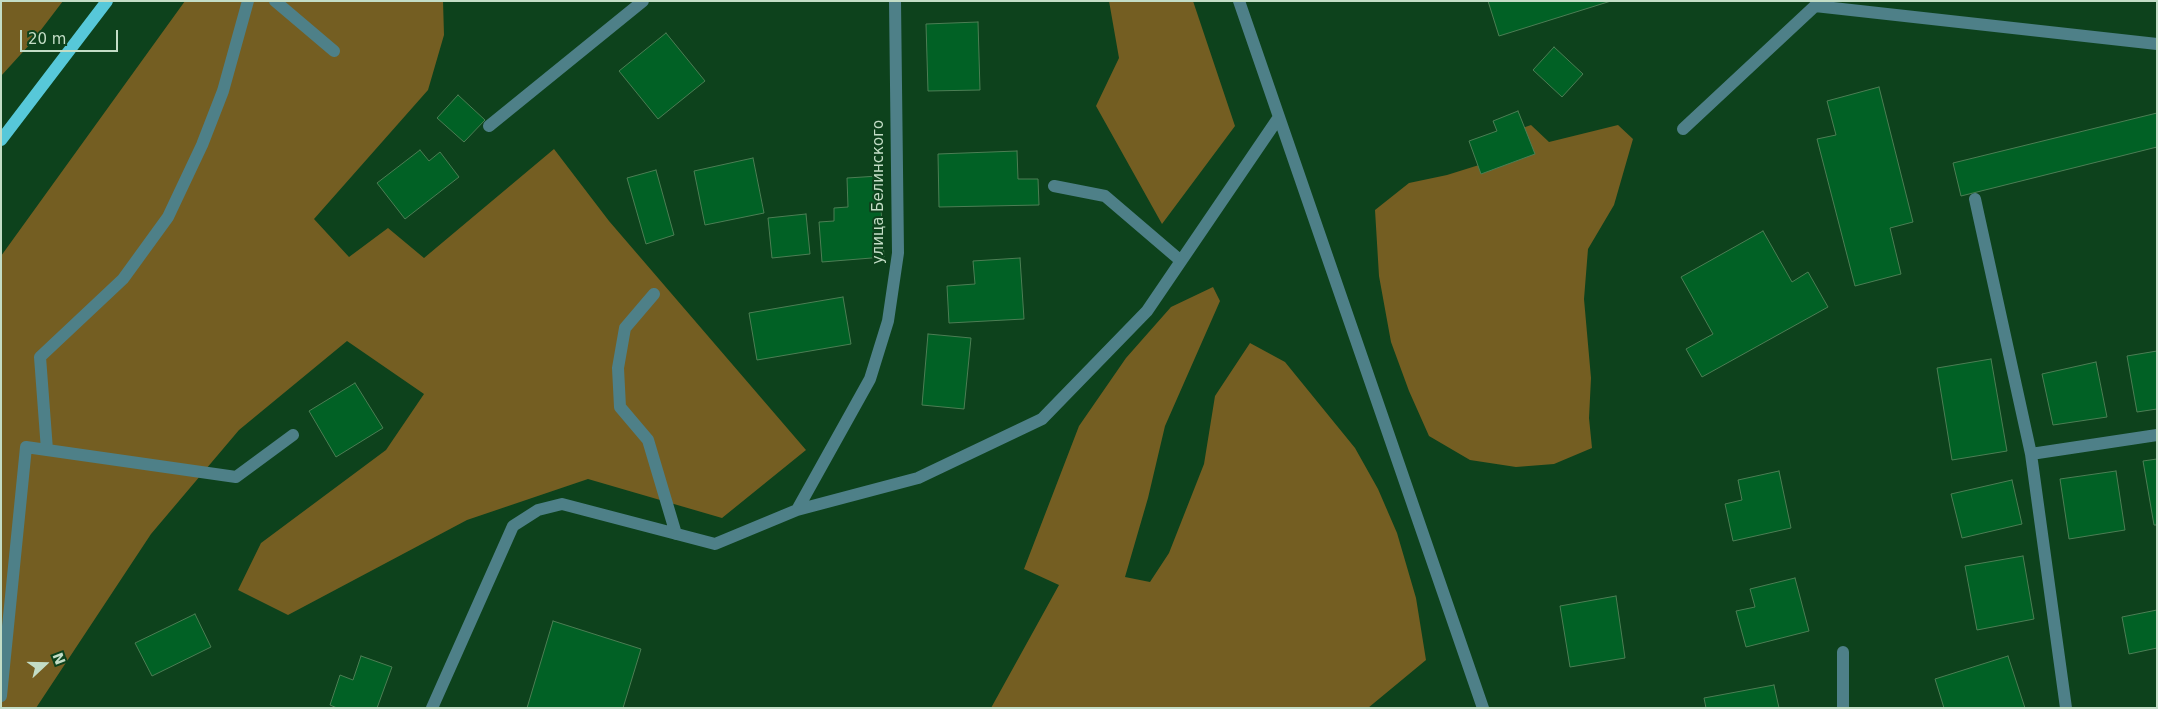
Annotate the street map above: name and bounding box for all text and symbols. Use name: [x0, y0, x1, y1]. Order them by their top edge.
scale bar: [22, 20, 120, 52]
text: 20 m: [28, 30, 66, 48]
street label: улица Белинского: [870, 120, 888, 264]
north arrow: [20, 639, 70, 689]
text: N: [49, 650, 69, 667]

